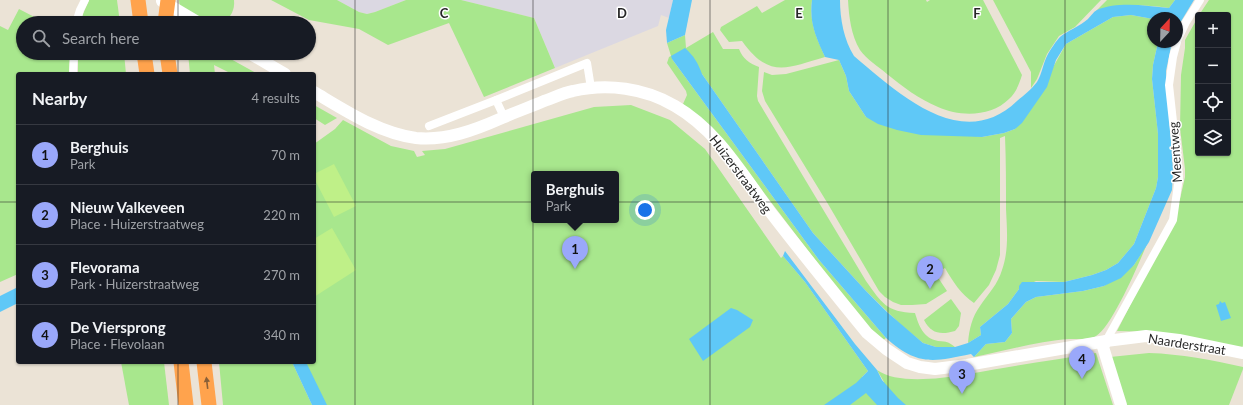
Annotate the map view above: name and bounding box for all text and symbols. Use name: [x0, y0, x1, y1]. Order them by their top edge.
text: C: [440, 5, 449, 21]
text: D: [617, 5, 627, 21]
text: E: [795, 5, 803, 21]
text: F: [973, 5, 981, 21]
north arrow: [1147, 12, 1183, 48]
map controls: [1195, 12, 1231, 156]
button: +: [1195, 12, 1231, 48]
search box: [16, 16, 316, 60]
icon: search: [30, 27, 52, 49]
text: Search here: [62, 29, 139, 47]
button: −: [1195, 48, 1231, 84]
button: locate: [1195, 84, 1231, 120]
text: Nearby: [32, 88, 87, 109]
text: 4 results: [252, 90, 300, 106]
button: layers: [1195, 120, 1231, 156]
street label: Meentweg: [1165, 121, 1185, 183]
street label: Huizerstraatweg: [706, 132, 776, 216]
text: Berghuis: [70, 138, 129, 156]
text: 1: [41, 147, 49, 163]
text: 70 m: [271, 147, 300, 163]
text: Park: [70, 156, 95, 172]
popup: [531, 171, 619, 223]
text: Berghuis: [546, 180, 604, 198]
text: Nieuw Valkeveen: [70, 198, 185, 216]
text: Park: [546, 198, 571, 214]
your location: [635, 200, 655, 220]
text: 2: [41, 207, 49, 223]
text: 220 m: [263, 207, 300, 223]
text: Place · Huizerstraatweg: [70, 216, 204, 232]
pin: 1: [562, 236, 588, 269]
pin: 2: [917, 256, 943, 289]
text: Flevorama: [70, 258, 140, 276]
text: 3: [41, 267, 49, 283]
text: 270 m: [263, 267, 300, 283]
text: Park · Huizerstraatweg: [70, 276, 199, 292]
text: De Viersprong: [70, 318, 166, 336]
text: 4: [41, 327, 49, 343]
text: 340 m: [263, 327, 300, 343]
street label: Naarderstraat: [1147, 330, 1227, 358]
text: Place · Flevolaan: [70, 336, 164, 352]
pin: 4: [1069, 346, 1095, 379]
pin: 3: [949, 361, 975, 394]
one-way arrow: [203, 377, 210, 390]

